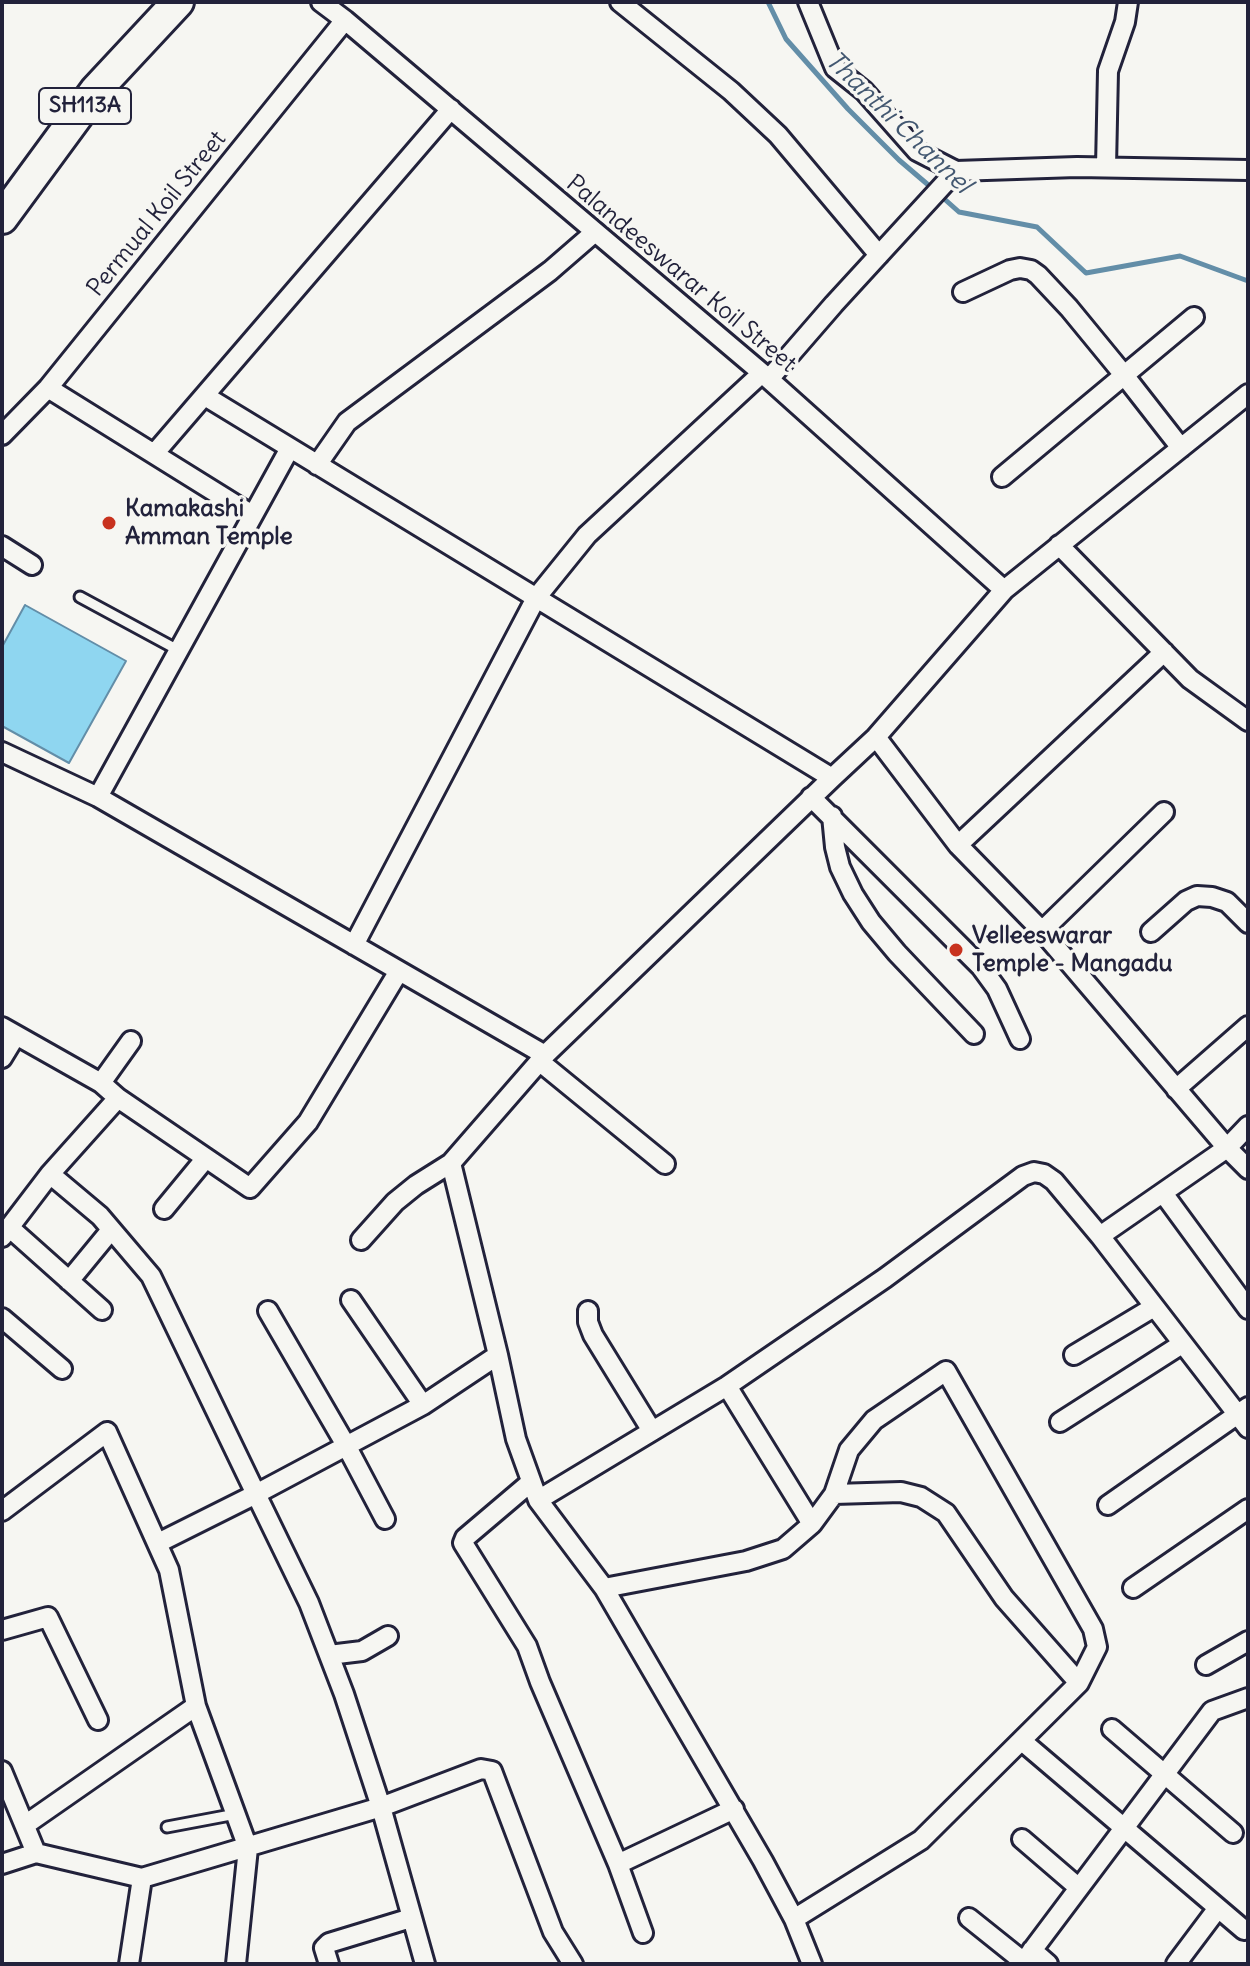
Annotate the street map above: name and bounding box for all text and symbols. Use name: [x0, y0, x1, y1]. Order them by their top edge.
water label: Thanthi Channel: [818, 45, 978, 201]
road number: SH113A: [39, 88, 131, 124]
street label: Permual Koil Street: [81, 125, 233, 303]
street label: Palandeeswarar Koil Street: [560, 169, 802, 379]
place label: Kamakashi Amman Temple: [125, 495, 293, 551]
marker: Kamakashi Amman Temple: [100, 514, 118, 532]
place label: Velleeswarar Temple - Mangadu: [972, 922, 1173, 978]
marker: Velleeswarar Temple - Mangadu: [947, 941, 965, 959]

